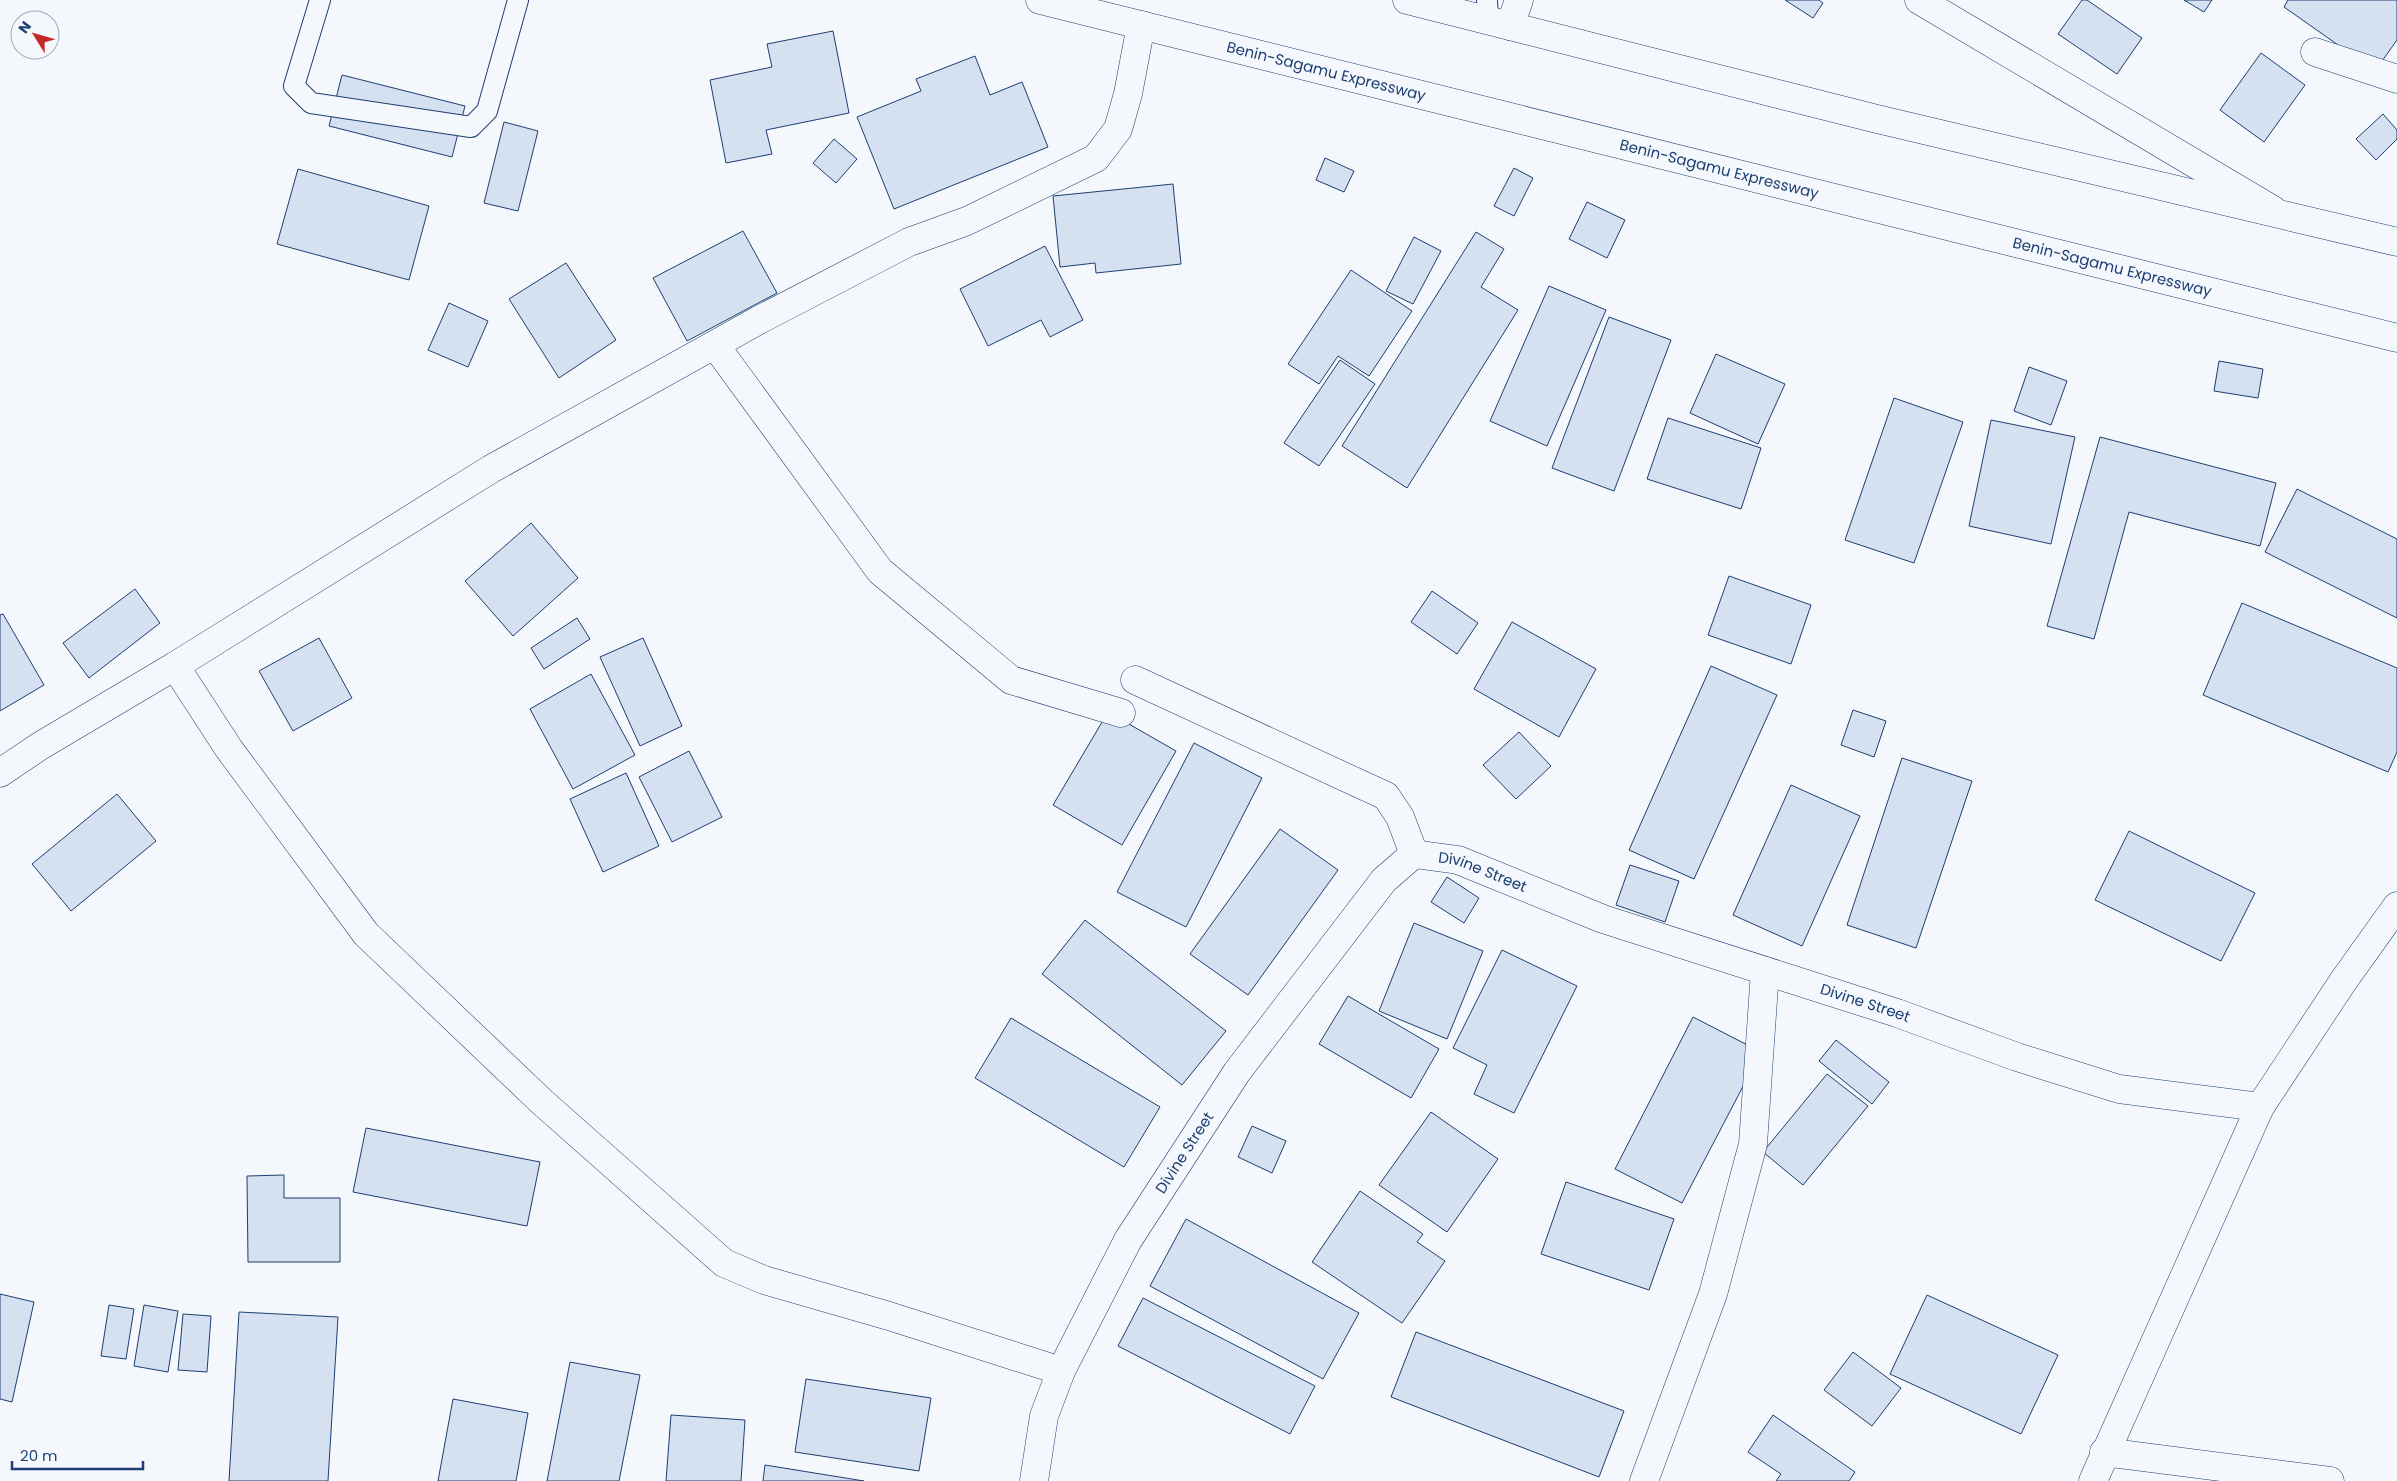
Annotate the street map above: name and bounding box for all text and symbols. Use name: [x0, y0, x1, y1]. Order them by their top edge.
north arrow: [10, 10, 60, 60]
text: N: [13, 17, 36, 37]
street label: Benin-Sagamu Expressway: [1225, 36, 1429, 106]
street label: Benin-Sagamu Expressway: [1618, 134, 1822, 204]
street label: Benin-Sagamu Expressway: [2011, 232, 2215, 302]
street label: Divine Street: [1437, 846, 1530, 897]
street label: Divine Street: [1818, 978, 1913, 1027]
street label: Divine Street: [1150, 1108, 1218, 1197]
scale bar: [12, 1438, 144, 1470]
text: 20 m: [20, 1445, 58, 1466]

